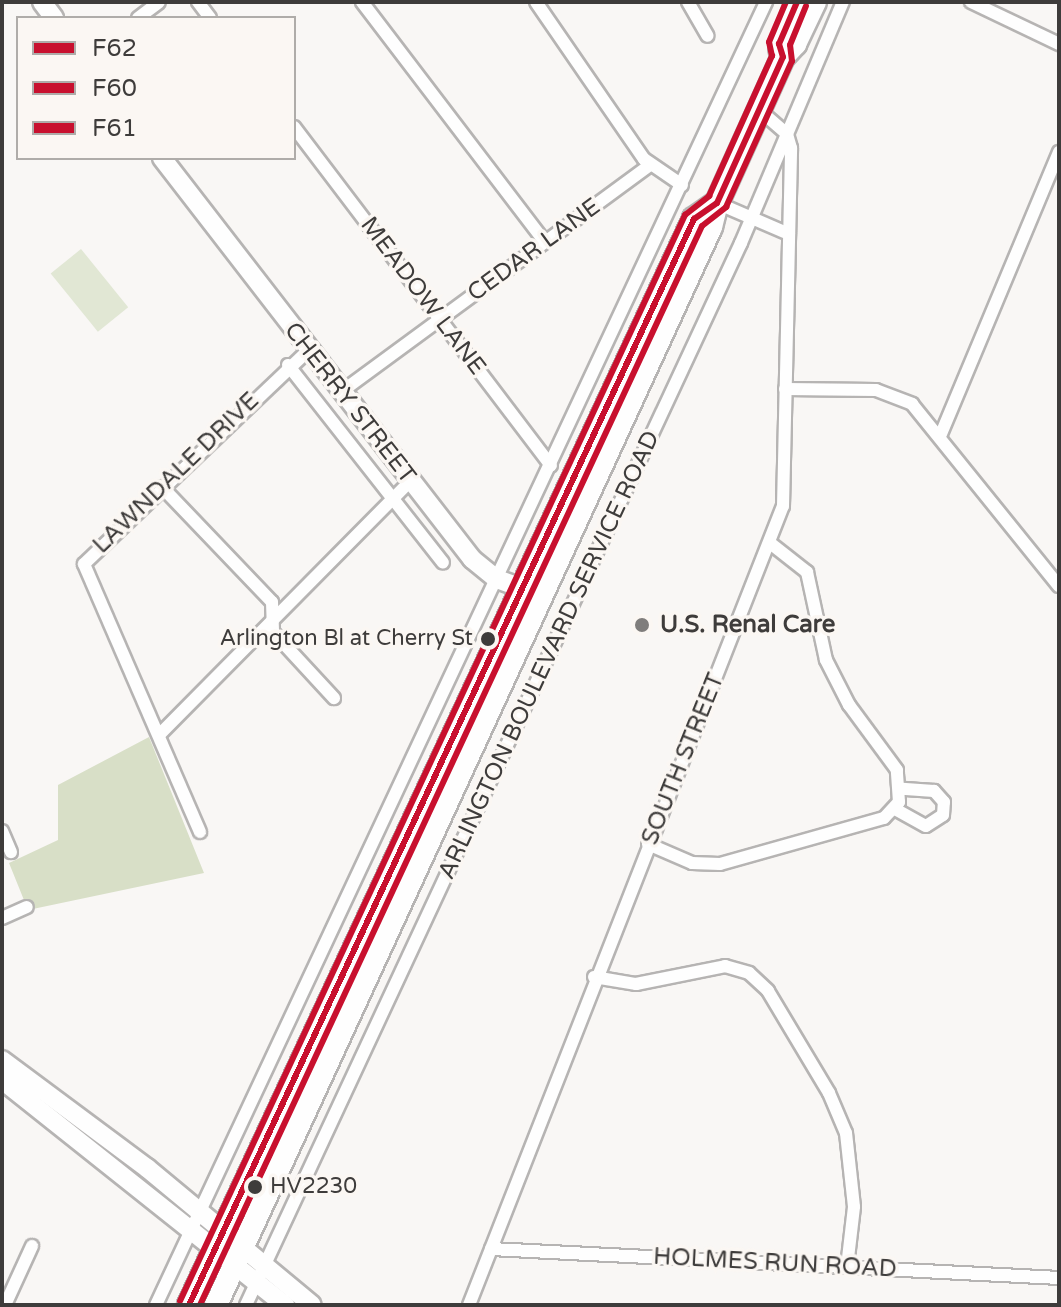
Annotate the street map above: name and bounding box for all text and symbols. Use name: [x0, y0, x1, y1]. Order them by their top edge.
legend: [16, 16, 296, 160]
text: F62: [92, 34, 137, 63]
text: F60: [92, 74, 137, 103]
text: F61: [92, 114, 137, 143]
street label: CEDAR LANE: [462, 192, 606, 308]
street label: MEADOW LANE: [354, 211, 492, 381]
street label: CHERRY STREET: [278, 317, 422, 489]
street label: LAWNDALE DRIVE: [87, 386, 265, 560]
street label: ARLINGTON BOULEVARD SERVICE ROAD: [432, 426, 666, 884]
place label: U.S. Renal Care: [660, 611, 835, 639]
marker: U.S. Renal Care: [631, 614, 653, 636]
place label: Arlington Bl at Cherry St: [220, 626, 473, 652]
marker: Arlington Bl at Cherry St: [480, 631, 496, 647]
street label: SOUTH STREET: [636, 669, 730, 849]
place label: HV2230: [270, 1174, 357, 1200]
marker: HV2230: [247, 1179, 263, 1195]
street label: HOLMES RUN ROAD: [652, 1242, 898, 1284]

